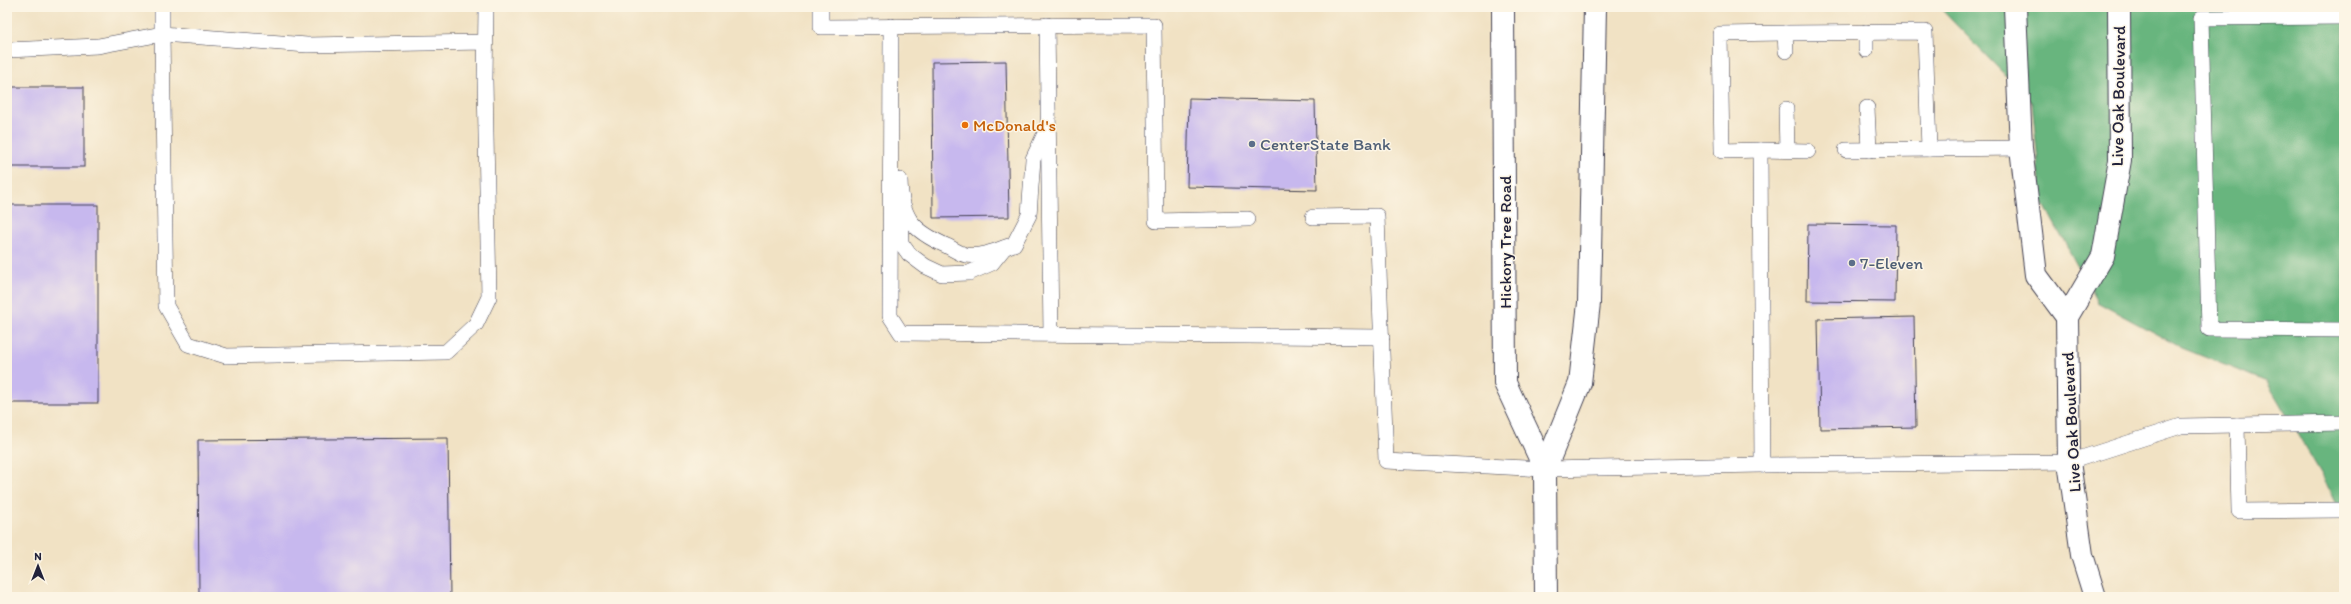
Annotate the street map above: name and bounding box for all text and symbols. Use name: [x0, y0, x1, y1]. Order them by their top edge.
street label: Live Oak Boulevard: [2107, 25, 2129, 166]
place label: McDonald's: [973, 115, 1056, 135]
marker: McDonald's: [960, 120, 970, 130]
place label: CenterState Bank: [1260, 134, 1391, 154]
marker: CenterState Bank: [1247, 139, 1257, 149]
street label: Hickory Tree Road: [1495, 175, 1515, 309]
place label: 7-Eleven: [1860, 253, 1923, 273]
marker: 7-Eleven: [1847, 258, 1857, 268]
street label: Live Oak Boulevard: [2057, 351, 2085, 493]
north arrow: [18, 546, 58, 586]
text: N: [34, 550, 42, 563]

